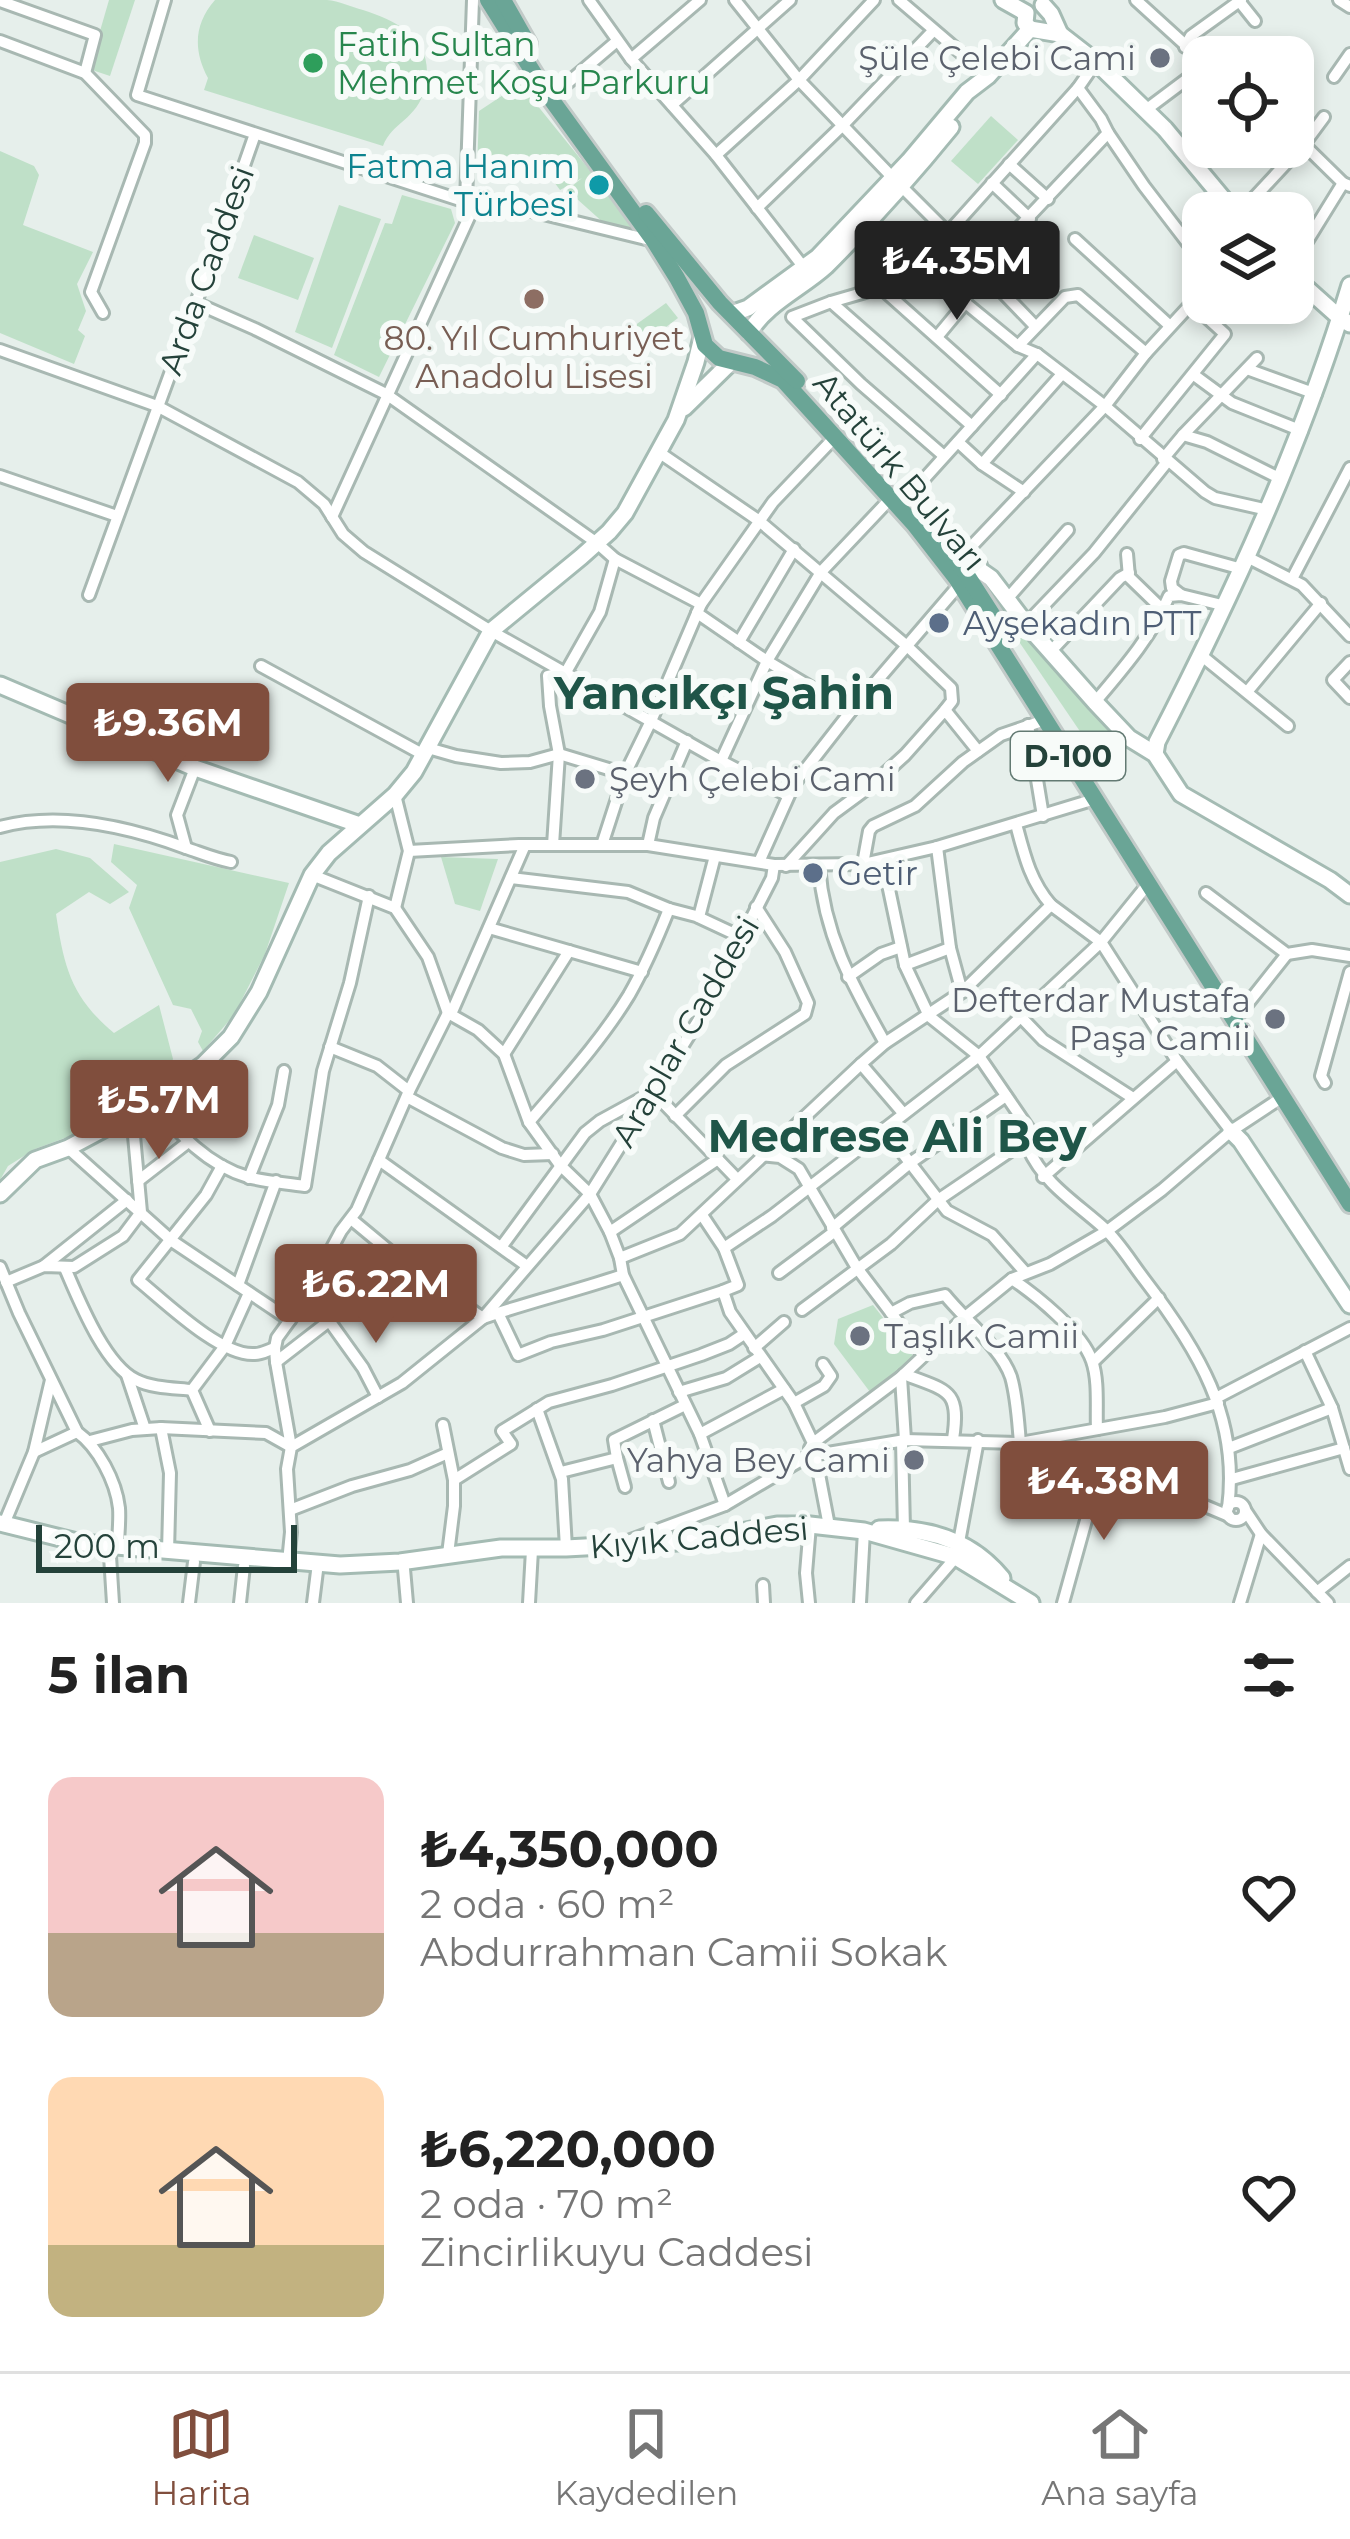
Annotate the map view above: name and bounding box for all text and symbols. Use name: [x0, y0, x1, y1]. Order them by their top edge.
place label: Fatih Sultan Mehmet Koşu Parkuru: [337, 24, 711, 102]
map controls: [1182, 36, 1314, 324]
button: locate: [1182, 36, 1314, 168]
place label: Şüle Çelebi Cami: [858, 38, 1136, 78]
marker: Şüle Çelebi Cami: [1147, 45, 1173, 71]
marker: Fatih Sultan Mehmet Koşu Parkuru: [300, 50, 326, 76]
place label: Fatma Hanım Türbesi: [346, 146, 575, 224]
street label: Arda Caddesi: [150, 160, 262, 380]
marker: Fatma Hanım Türbesi: [586, 172, 612, 198]
button: layers: [1182, 192, 1314, 324]
pin: ₺4.35M: [859, 221, 1055, 323]
text: ₺4.35M: [882, 236, 1032, 284]
marker: 80. Yıl Cumhuriyet Anadolu Lisesi: [521, 286, 547, 312]
place label: 80. Yıl Cumhuriyet Anadolu Lisesi: [383, 318, 685, 396]
street label: Atatürk Bulvarı: [805, 363, 995, 579]
place label: Ayşekadın PTT: [963, 603, 1201, 643]
marker: Ayşekadın PTT: [926, 610, 952, 636]
district label: Yancıkçı Şahin: [553, 665, 894, 720]
pin: ₺9.36M: [70, 683, 266, 785]
text: ₺9.36M: [93, 698, 243, 746]
road number: D-100: [1011, 732, 1125, 780]
place label: Şeyh Çelebi Cami: [609, 759, 896, 799]
marker: Şeyh Çelebi Cami: [572, 766, 598, 792]
place label: Getir: [837, 853, 918, 893]
marker: Getir: [800, 860, 826, 886]
street label: Araplar Caddesi: [603, 908, 767, 1154]
place label: Defterdar Mustafa Paşa Camii: [951, 980, 1251, 1058]
marker: Defterdar Mustafa Paşa Camii: [1262, 1006, 1288, 1032]
pin: ₺5.7M: [75, 1060, 243, 1162]
text: ₺5.7M: [97, 1075, 221, 1123]
district label: Medrese Ali Bey: [708, 1108, 1088, 1163]
pin: ₺6.22M: [278, 1244, 474, 1346]
text: ₺6.22M: [302, 1259, 450, 1307]
place label: Taşlık Camii: [884, 1316, 1079, 1356]
marker: Taşlık Camii: [847, 1323, 873, 1349]
place label: Yahya Bey Cami: [627, 1440, 890, 1480]
pin: ₺4.38M: [1006, 1441, 1202, 1543]
marker: Yahya Bey Cami: [901, 1447, 927, 1473]
text: ₺4.38M: [1027, 1456, 1181, 1504]
street label: Kıyık Caddesi: [588, 1508, 810, 1566]
scale bar: [36, 1519, 297, 1572]
text: 200 m: [54, 1526, 160, 1566]
icon: filters: [1236, 1642, 1302, 1708]
text: 5 ilan: [48, 1644, 190, 1706]
text: ₺4,350,000: [420, 1818, 719, 1880]
icon: home: [144, 1825, 288, 1969]
icon: heart: [1236, 1864, 1302, 1930]
text: 2 oda · 60 m²: [420, 1880, 674, 1928]
text: Abdurrahman Camii Sokak: [420, 1928, 947, 1976]
text: ₺6,220,000: [420, 2118, 716, 2180]
icon: home: [144, 2125, 288, 2269]
icon: heart: [1236, 2164, 1302, 2230]
text: 2 oda · 70 m²: [420, 2180, 673, 2228]
text: Zincirlikuyu Caddesi: [420, 2228, 814, 2276]
tab: Harita: [151, 2401, 252, 2513]
tab: Kaydedilen: [554, 2401, 738, 2513]
tab: Ana sayfa: [1041, 2401, 1199, 2513]

